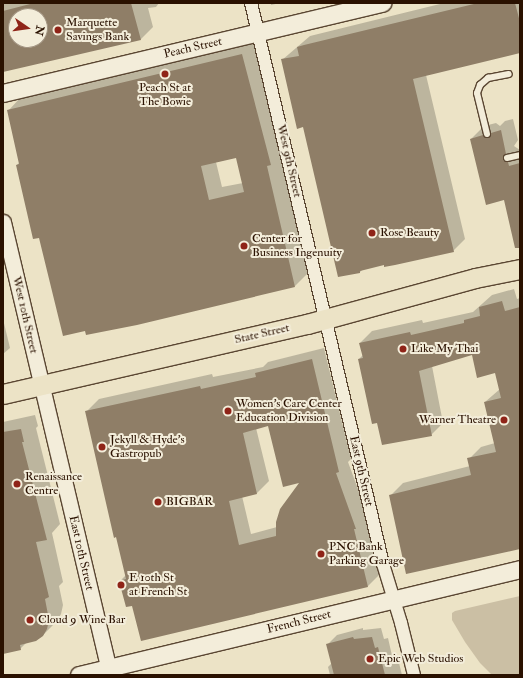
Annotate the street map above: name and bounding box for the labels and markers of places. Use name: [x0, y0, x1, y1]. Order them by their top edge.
place label: Marquette Savings Bank: [66, 16, 129, 44]
marker: Marquette Savings Bank: [53, 25, 63, 35]
marker: Peach St at The Bowie: [160, 69, 170, 79]
place label: Peach St at The Bowie: [139, 81, 191, 109]
place label: Rose Beauty: [380, 226, 439, 240]
marker: Rose Beauty: [367, 228, 377, 238]
place label: Center for Business Ingenuity: [252, 232, 342, 260]
marker: Center for Business Ingenuity: [239, 241, 249, 251]
place label: Like My Thai: [411, 342, 478, 356]
marker: Like My Thai: [398, 344, 408, 354]
place label: Women's Care Center Education Division: [236, 397, 342, 425]
marker: Women's Care Center Education Division: [223, 406, 233, 416]
place label: Warner Theatre: [419, 413, 496, 427]
marker: Warner Theatre: [499, 415, 509, 425]
place label: Jekyll & Hyde's Gastropub: [110, 433, 185, 461]
marker: Jekyll & Hyde's Gastropub: [97, 442, 107, 452]
place label: Renaissance Centre: [25, 470, 82, 498]
marker: Renaissance Centre: [12, 479, 22, 489]
place label: BIGBAR: [166, 495, 213, 509]
marker: BIGBAR: [153, 497, 163, 507]
place label: PNC Bank Parking Garage: [329, 540, 404, 568]
marker: PNC Bank Parking Garage: [316, 549, 326, 559]
place label: E 10th St at French St: [129, 571, 187, 599]
marker: E 10th St at French St: [116, 580, 126, 590]
place label: Cloud 9 Wine Bar: [38, 613, 125, 627]
marker: Cloud 9 Wine Bar: [25, 615, 35, 625]
place label: Epic Web Studios: [378, 652, 463, 666]
marker: Epic Web Studios: [365, 654, 375, 664]

